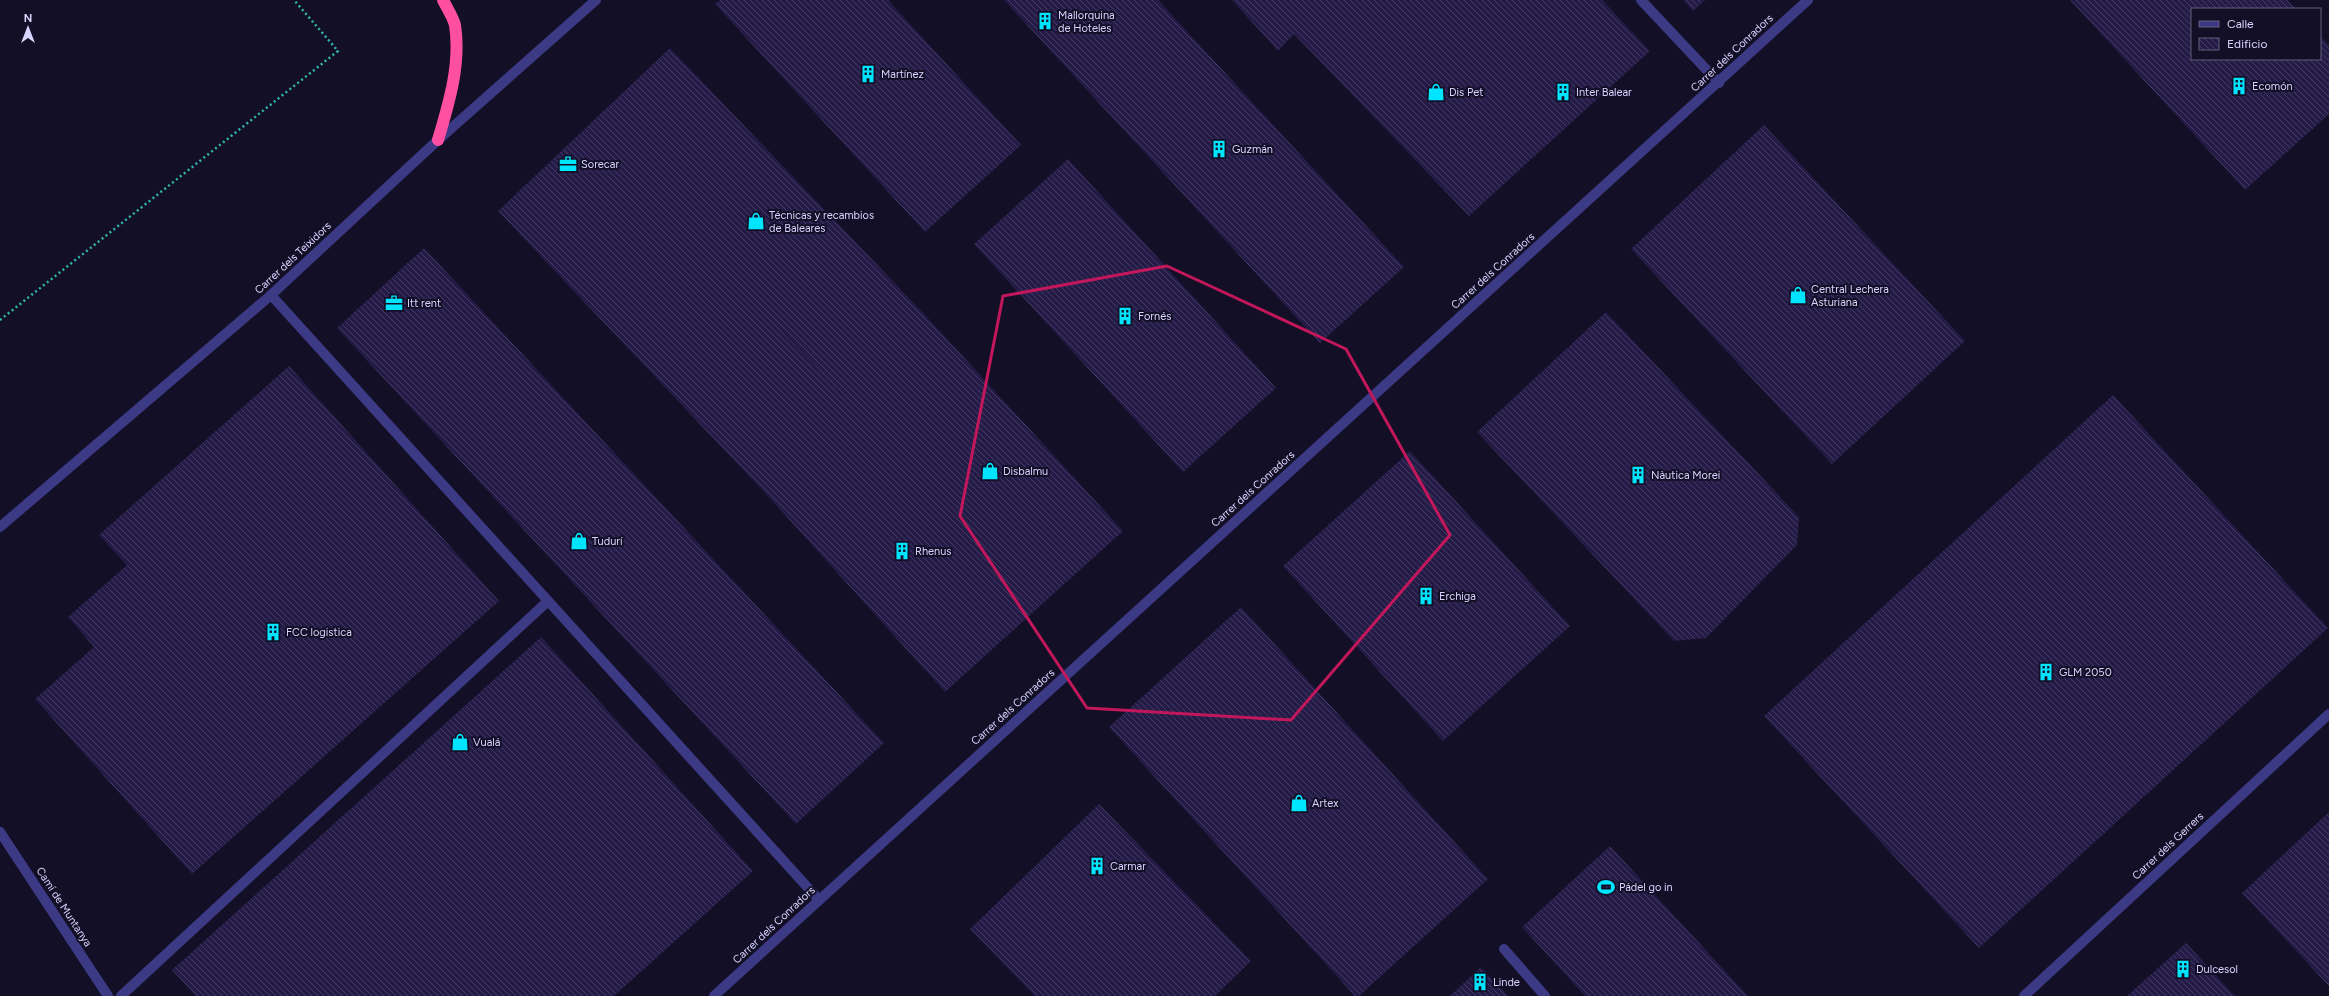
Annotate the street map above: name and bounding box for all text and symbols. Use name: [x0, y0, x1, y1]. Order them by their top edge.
north arrow: [8, 8, 48, 48]
legend: [2191, 8, 2321, 60]
place label: Mallorquina de Hoteles: [1058, 9, 1115, 35]
building icon: Mallorquina de Hoteles: [1035, 11, 1055, 31]
text: N: [24, 12, 32, 25]
street label: Carrer dels Conradors: [1688, 12, 1776, 94]
text: Calle: [2227, 17, 2254, 31]
text: Edificio: [2227, 37, 2267, 51]
building icon: Martínez: [858, 64, 878, 84]
place label: Martínez: [881, 68, 924, 81]
building icon: Ecomón: [2229, 76, 2249, 96]
place label: Ecomón: [2252, 80, 2293, 93]
shop icon: Dis Pet: [1426, 82, 1446, 102]
building icon: Inter Balear: [1553, 82, 1573, 102]
place label: Dis Pet: [1449, 86, 1483, 99]
place label: Inter Balear: [1576, 86, 1632, 99]
building icon: Guzmán: [1209, 139, 1229, 159]
place label: Guzmán: [1232, 143, 1273, 156]
office icon: Sorecar: [558, 154, 578, 174]
place label: Sorecar: [581, 158, 619, 171]
place label: Técnicas y recambios de Baleares: [769, 209, 874, 235]
shop icon: Técnicas y recambios de Baleares: [746, 211, 766, 231]
street label: Carrer dels Teixidors: [252, 219, 334, 297]
street label: Carrer dels Conradors: [1449, 230, 1537, 312]
place label: Central Lechera Asturiana: [1811, 283, 1889, 309]
shop icon: Central Lechera Asturiana: [1788, 285, 1808, 305]
office icon: Itt rent: [384, 293, 404, 313]
place label: Itt rent: [407, 297, 441, 310]
building icon: Fornés: [1115, 306, 1135, 326]
place label: Fornés: [1138, 310, 1171, 323]
street label: Carrer dels Conradors: [1209, 448, 1297, 530]
shop icon: Disbalmu: [980, 461, 1000, 481]
place label: Disbalmu: [1003, 465, 1048, 478]
building icon: Nàutica Morei: [1628, 465, 1648, 485]
place label: Nàutica Morei: [1651, 469, 1720, 482]
shop icon: Tudurí: [569, 531, 589, 551]
place label: Tudurí: [592, 535, 623, 548]
building icon: Rhenus: [892, 541, 912, 561]
place label: Rhenus: [915, 545, 951, 558]
building icon: Erchiga: [1416, 586, 1436, 606]
place label: Erchiga: [1439, 590, 1476, 603]
building icon: FCC logistica: [263, 622, 283, 642]
place label: FCC logistica: [286, 626, 352, 639]
building icon: GLM 2050: [2036, 662, 2056, 682]
street label: Carrer dels Conradors: [969, 666, 1057, 748]
place label: GLM 2050: [2059, 666, 2112, 679]
shop icon: Vualá: [450, 732, 470, 752]
place label: Vualá: [473, 736, 500, 749]
shop icon: Artex: [1289, 793, 1309, 813]
place label: Artex: [1312, 797, 1339, 810]
street label: Carrer dels Gerrers: [2130, 810, 2206, 882]
building icon: Carmar: [1087, 856, 1107, 876]
place label: Carmar: [1110, 860, 1146, 873]
street label: Camí de Muntanya: [33, 865, 95, 949]
sports icon: Pádel go in: [1596, 877, 1616, 897]
place label: Pádel go in: [1619, 881, 1673, 894]
street label: Carrer dels Conradors: [730, 884, 818, 966]
building icon: Dulcesol: [2173, 959, 2193, 979]
place label: Dulcesol: [2196, 963, 2238, 976]
building icon: Linde: [1470, 972, 1490, 992]
place label: Linde: [1493, 976, 1520, 989]

